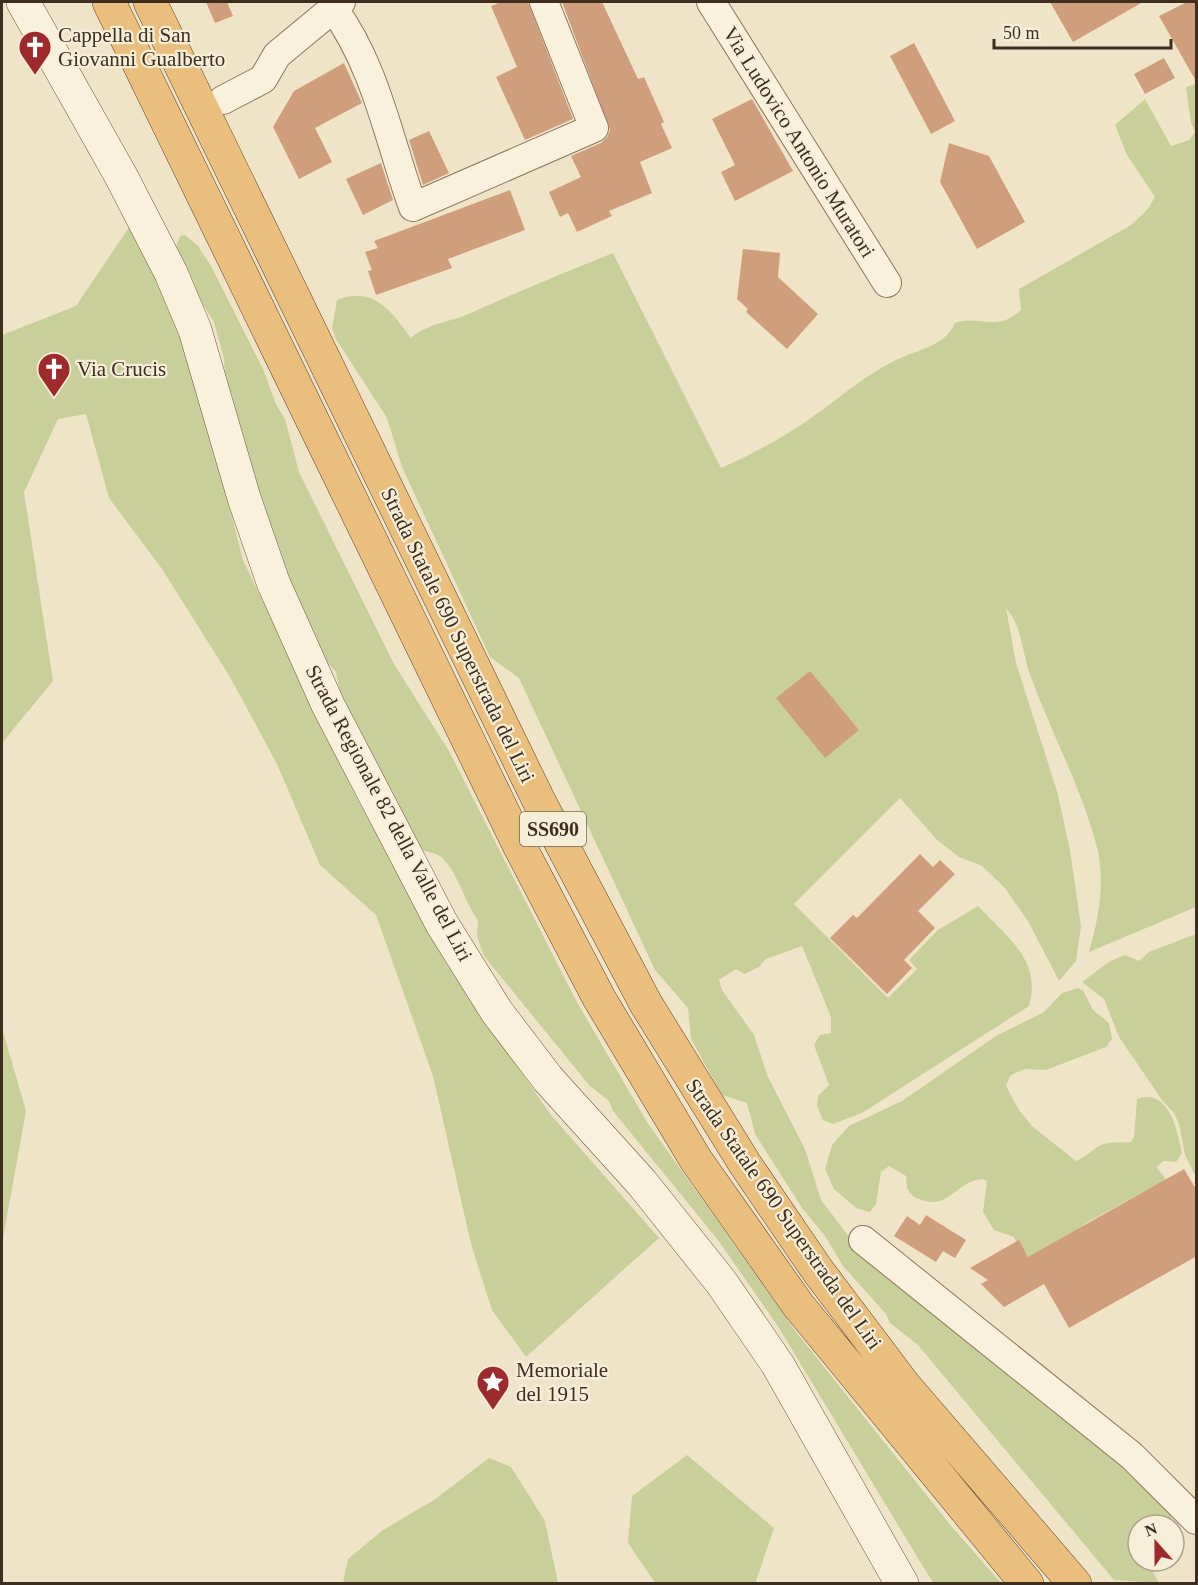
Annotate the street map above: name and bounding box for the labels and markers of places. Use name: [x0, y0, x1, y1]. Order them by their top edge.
place label: Cappella di San Giovanni Gualberto: [58, 23, 225, 71]
church icon: Cappella di San Giovanni Gualberto: [17, 29, 53, 76]
church icon: Via Crucis: [36, 351, 72, 398]
place label: Via Crucis: [77, 357, 166, 381]
place label: Memoriale del 1915: [516, 1358, 608, 1406]
place icon: Memoriale del 1915: [475, 1364, 511, 1411]

